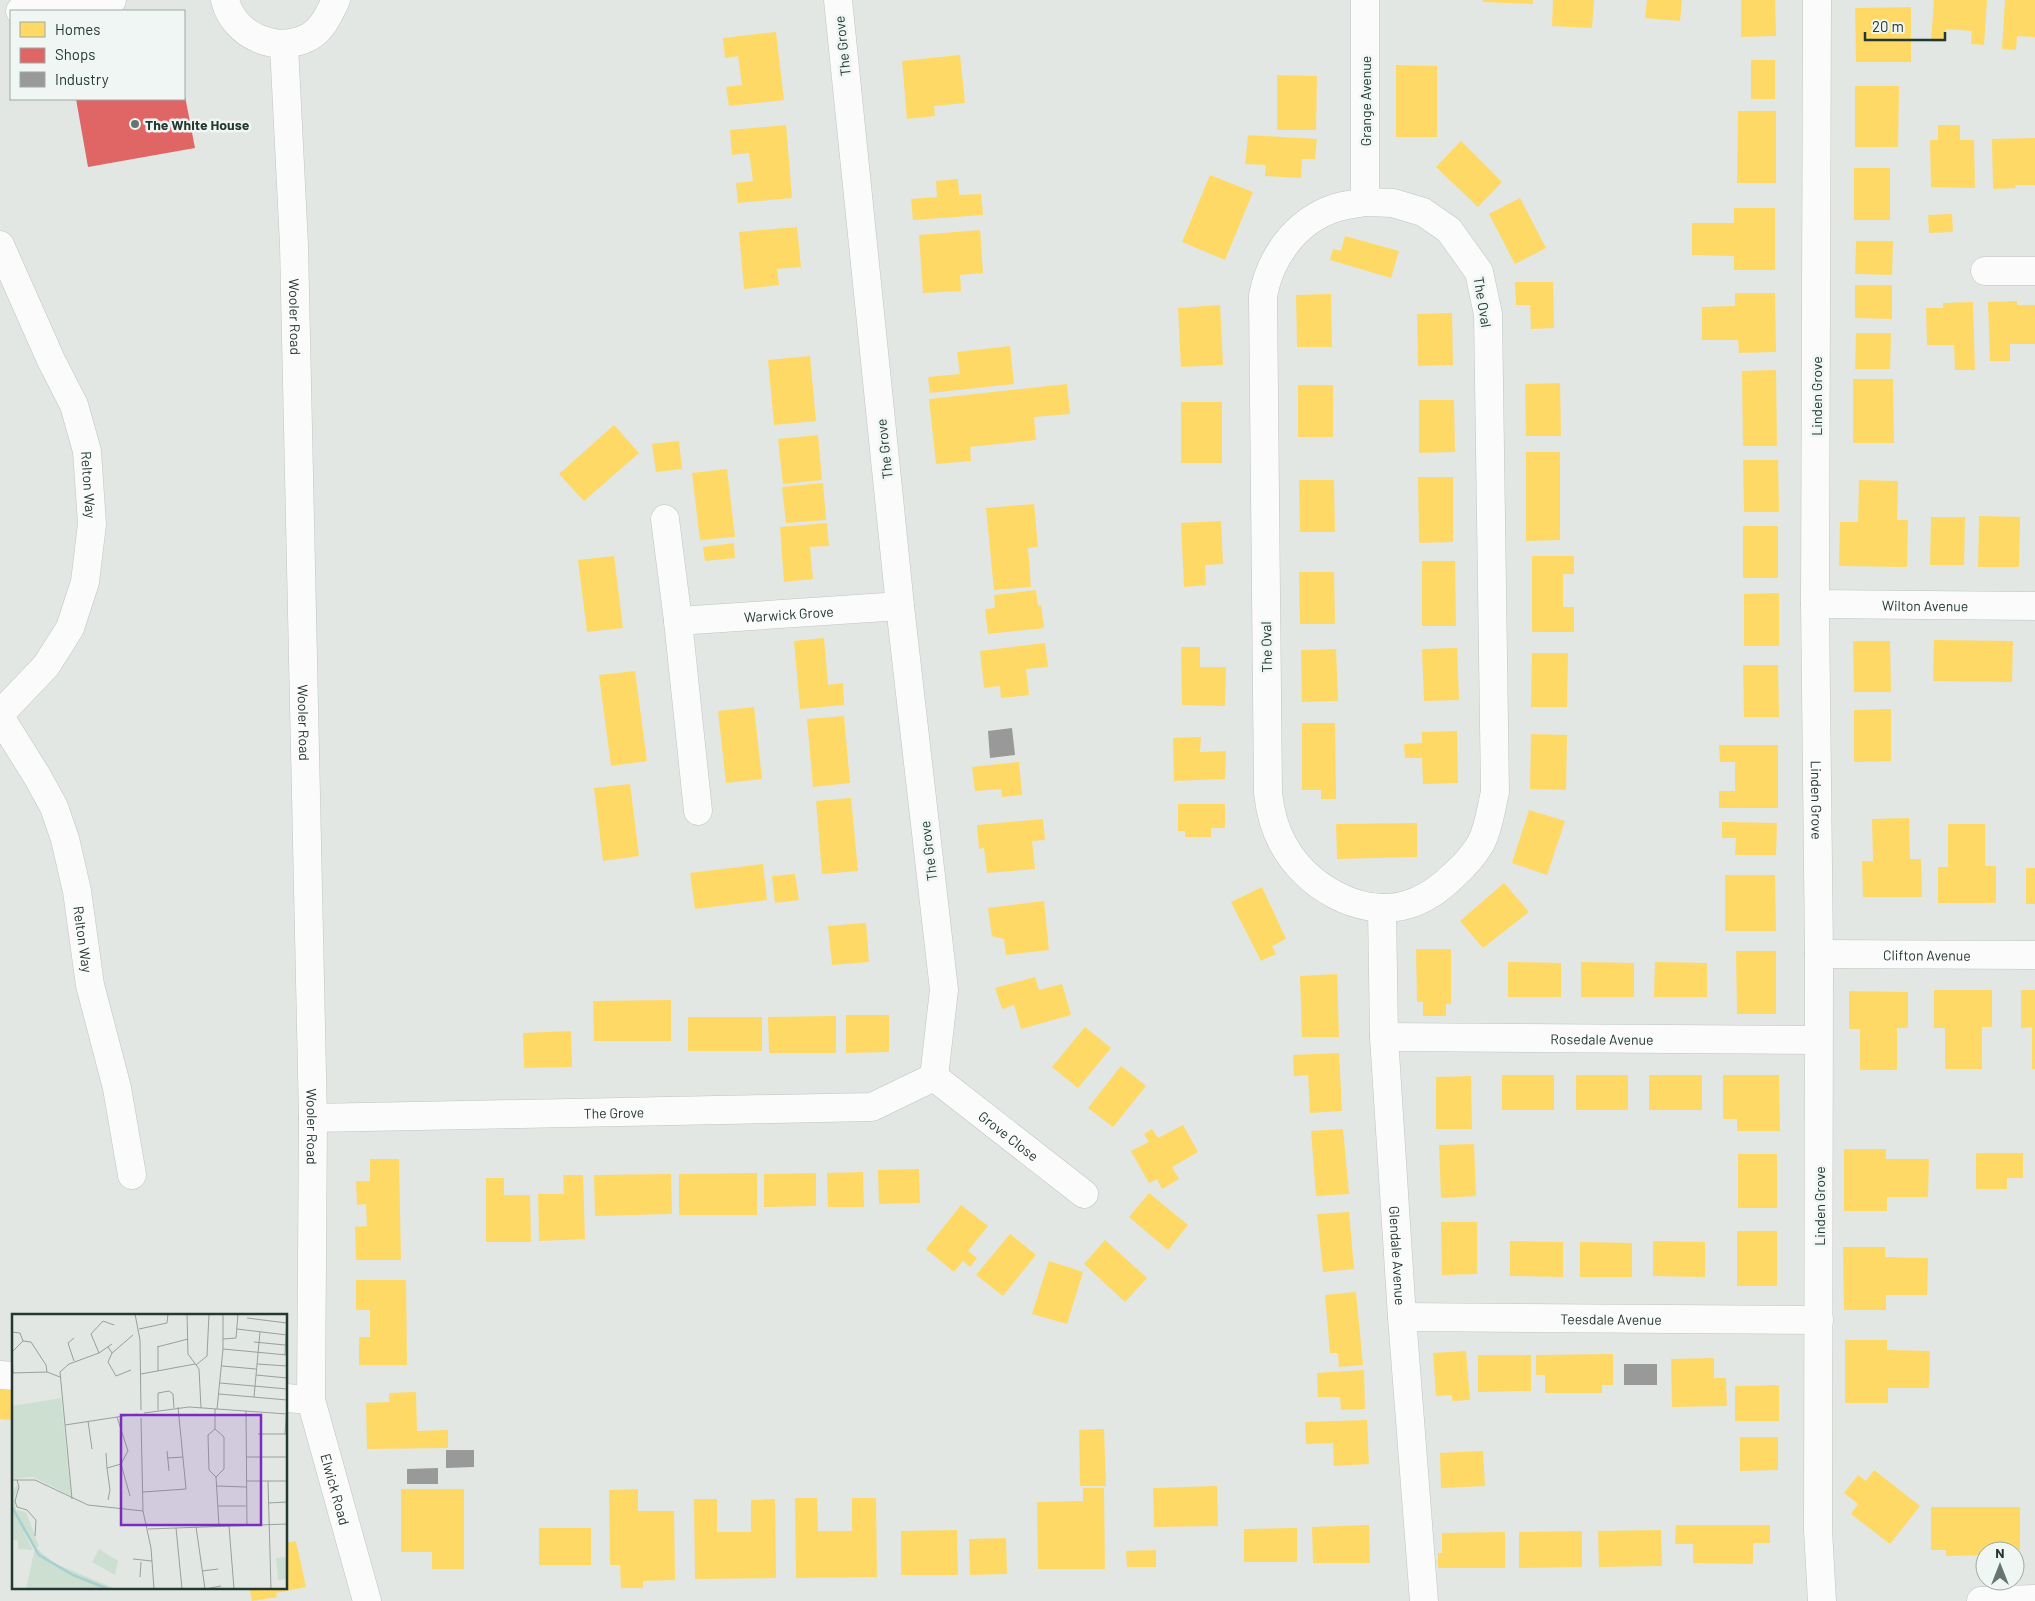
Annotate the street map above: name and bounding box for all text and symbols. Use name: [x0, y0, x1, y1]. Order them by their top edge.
legend: [10, 10, 185, 100]
scale bar: [1865, 10, 1945, 42]
street label: The Grove: [830, 15, 854, 77]
text: 20 m: [1872, 17, 1904, 35]
text: Homes: [55, 20, 100, 38]
text: Shops: [55, 45, 95, 63]
street label: Grange Avenue: [1357, 56, 1374, 146]
text: Industry: [55, 70, 109, 88]
place label: The White House: [145, 116, 250, 133]
marker: The White House: [129, 118, 141, 130]
street label: The Oval: [1471, 275, 1495, 329]
street label: Wooler Road: [286, 278, 305, 355]
street label: Linden Grove: [1808, 356, 1825, 436]
street label: The Grove: [872, 418, 896, 480]
street label: Relton Way: [79, 451, 100, 519]
street label: Wilton Avenue: [1882, 596, 1968, 614]
street label: Warwick Grove: [743, 602, 834, 625]
street label: The Oval: [1257, 621, 1275, 673]
street label: Wooler Road: [295, 684, 314, 761]
street label: Linden Grove: [1808, 760, 1826, 840]
street label: The Grove: [916, 820, 940, 882]
street label: Relton Way: [71, 905, 97, 974]
street label: Clifton Avenue: [1883, 946, 1971, 963]
street label: Rosedale Avenue: [1550, 1030, 1654, 1047]
street label: Wooler Road: [304, 1088, 322, 1165]
street label: The Grove: [583, 1103, 644, 1121]
street label: Grove Close: [976, 1107, 1042, 1164]
street label: Linden Grove: [1811, 1166, 1828, 1246]
street label: Glendale Avenue: [1386, 1205, 1410, 1306]
street label: Teesdale Avenue: [1560, 1310, 1662, 1327]
inset map: [12, 1314, 288, 1588]
street label: Elwick Road: [318, 1451, 354, 1527]
north arrow: [1975, 1541, 2025, 1591]
text: N: [1995, 1544, 2005, 1561]

